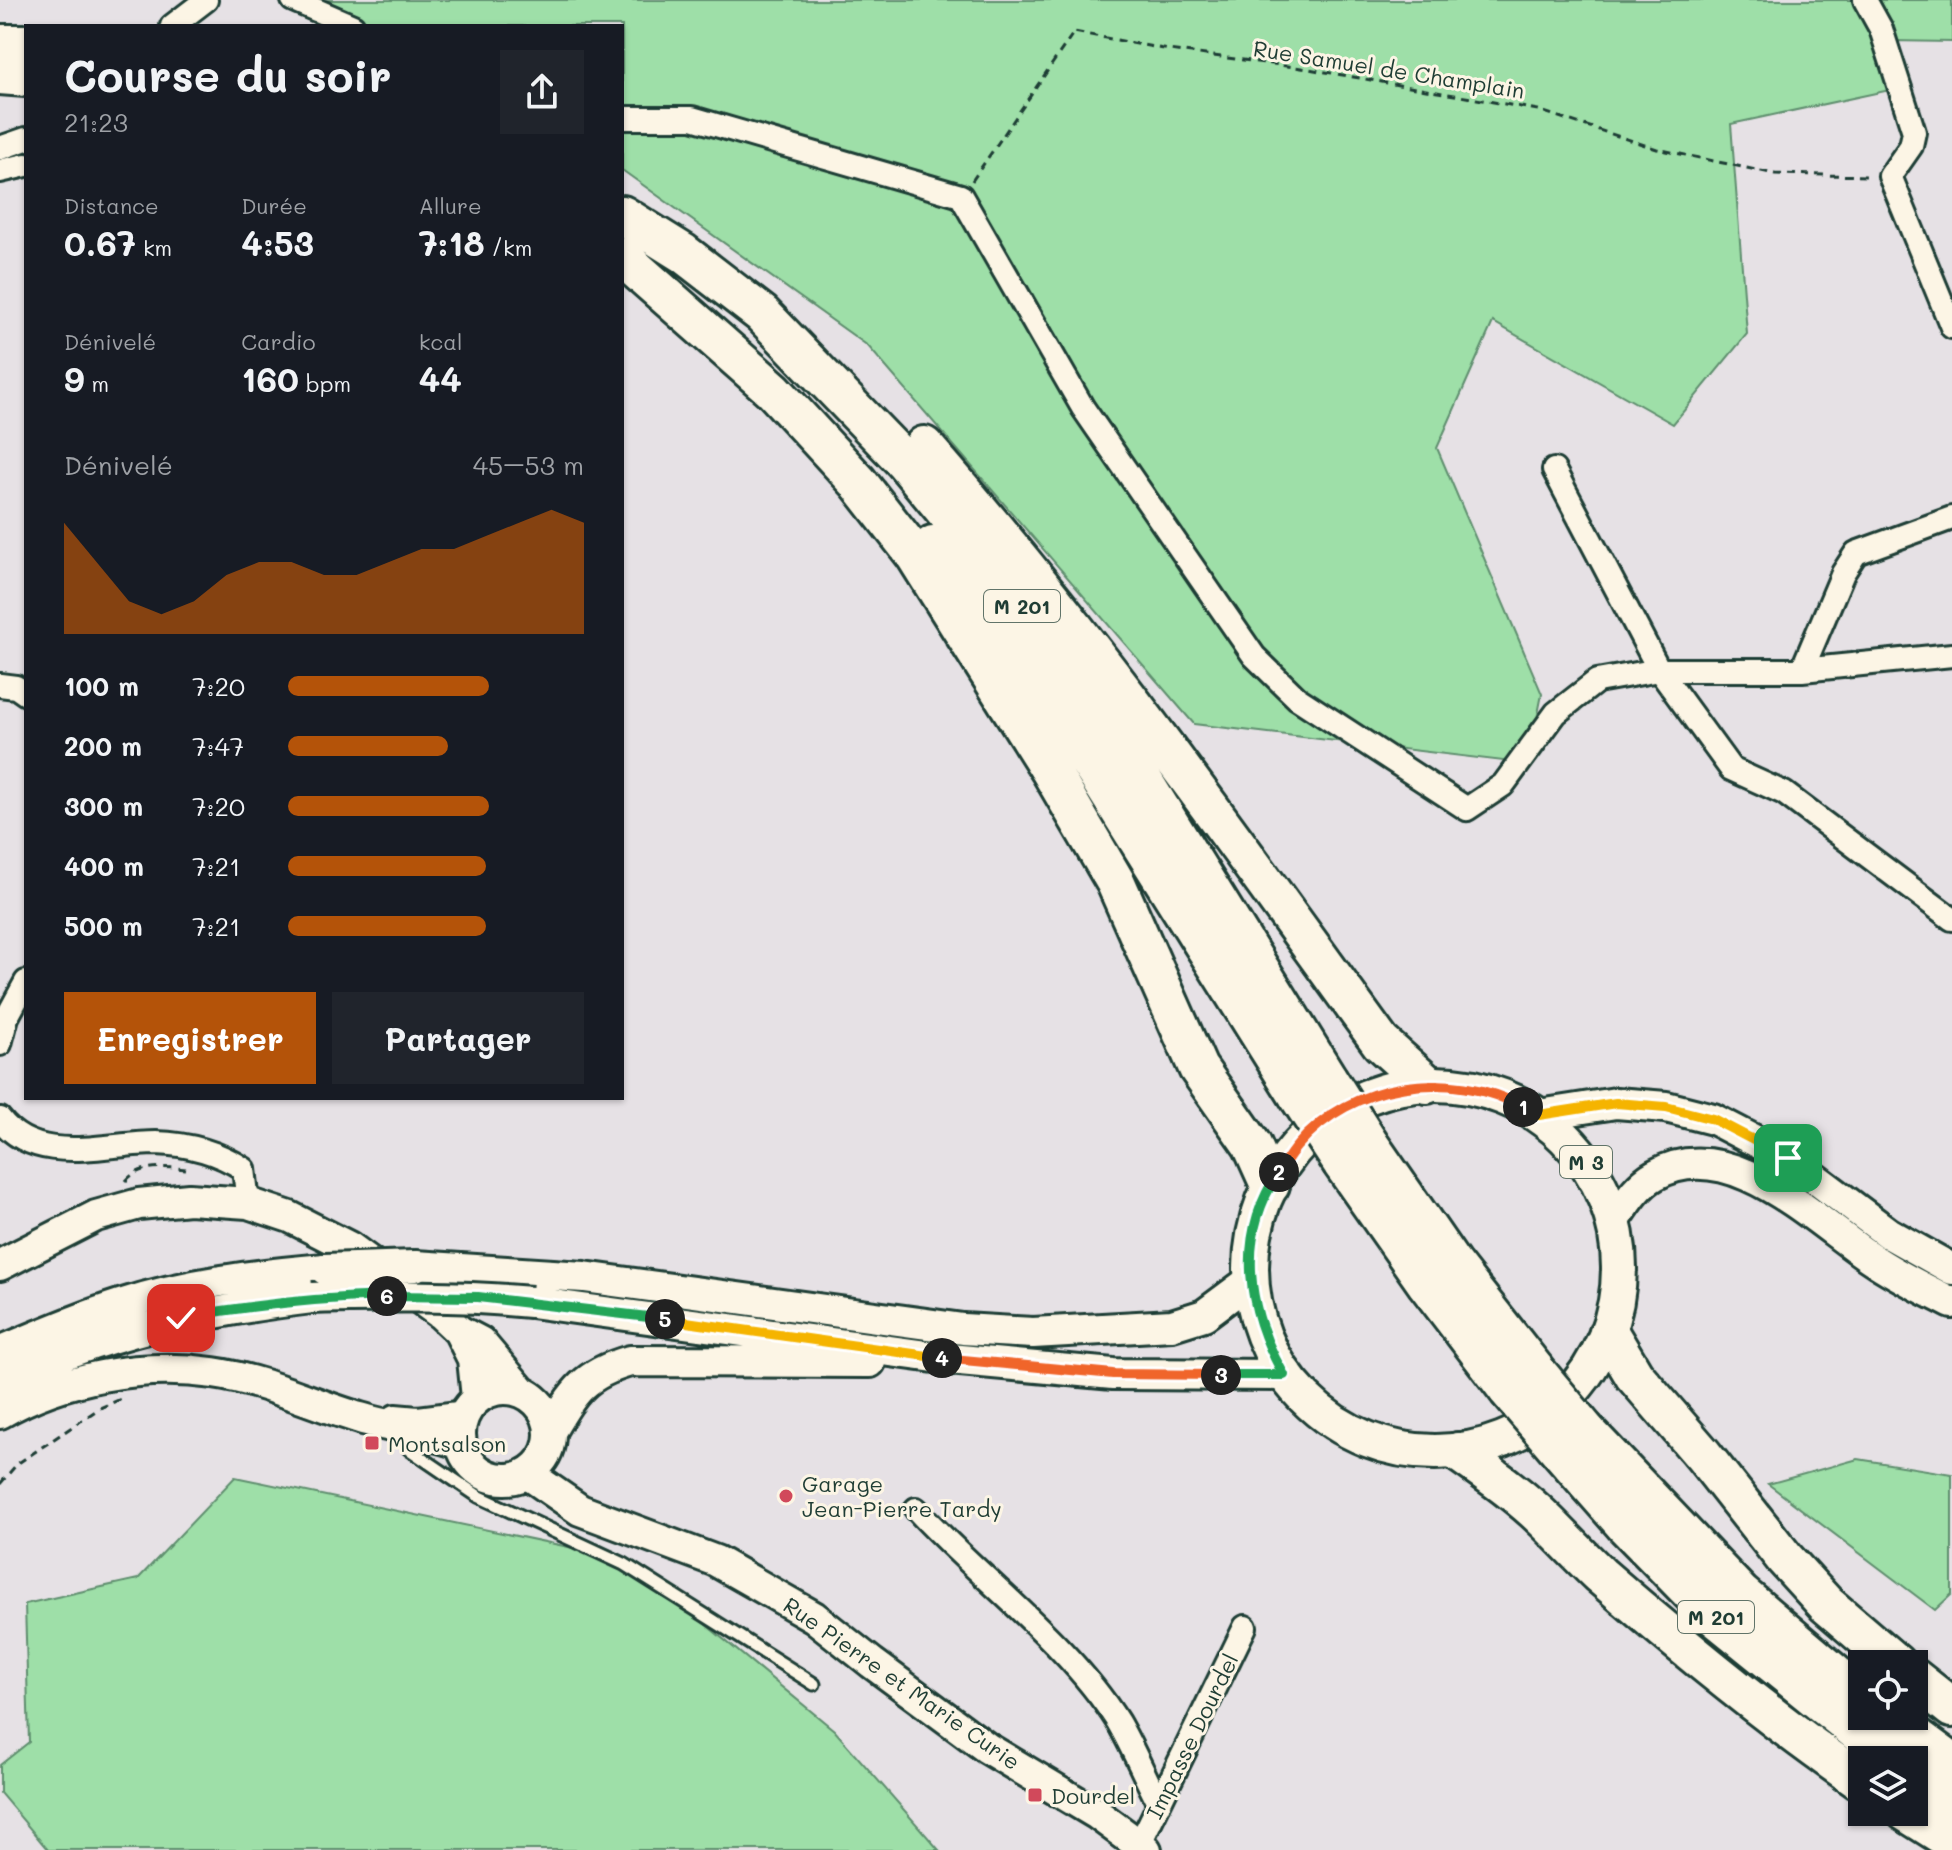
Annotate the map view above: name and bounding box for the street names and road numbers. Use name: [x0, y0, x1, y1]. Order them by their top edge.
street label: Rue Samuel de Champlain: [1251, 33, 1527, 105]
road number: M 201: [984, 590, 1060, 622]
road number: M 3: [1560, 1146, 1612, 1178]
street label: Rue Pierre et Marie Curie: [778, 1590, 1026, 1776]
road number: M 201: [1678, 1601, 1754, 1633]
street label: Impasse Dourdel: [1139, 1648, 1245, 1824]

